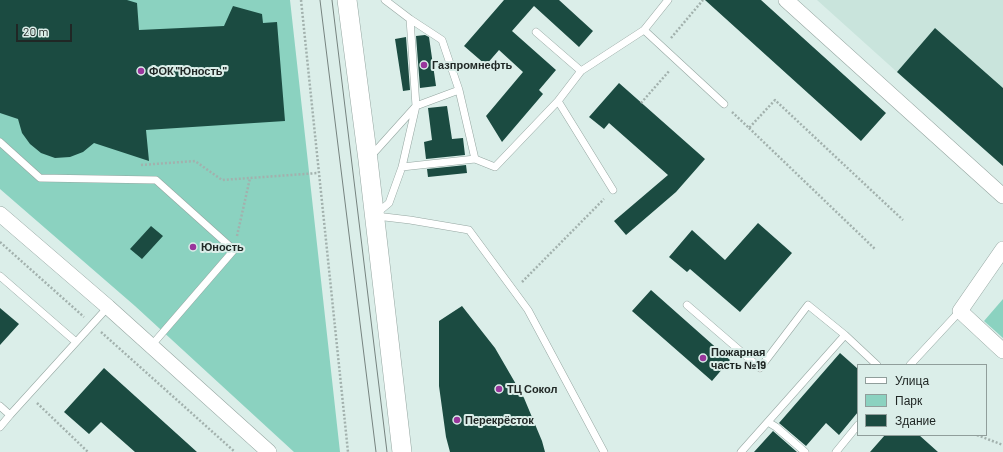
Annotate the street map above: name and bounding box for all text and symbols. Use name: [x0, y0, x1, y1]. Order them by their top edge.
scale bar: [18, 16, 74, 42]
text: 20 m: [23, 24, 49, 38]
place label: Газпромнефть: [432, 58, 512, 72]
marker: Газпромнефть: [419, 60, 429, 70]
place label: ФОК "Юность": [149, 64, 227, 78]
marker: ФОК "Юность": [136, 66, 146, 76]
place label: Юность: [201, 240, 244, 254]
marker: Юность: [188, 242, 198, 252]
place label: Пожарная часть №19: [711, 345, 766, 371]
marker: Пожарная часть №19: [698, 353, 708, 363]
legend: [857, 364, 987, 436]
text: Улица: [895, 373, 929, 387]
place label: ТЦ Сокол: [507, 382, 557, 396]
marker: ТЦ Сокол: [494, 384, 504, 394]
text: Парк: [895, 393, 922, 407]
place label: Перекрёсток: [465, 413, 534, 427]
text: Здание: [895, 413, 936, 427]
marker: Перекрёсток: [452, 415, 462, 425]

